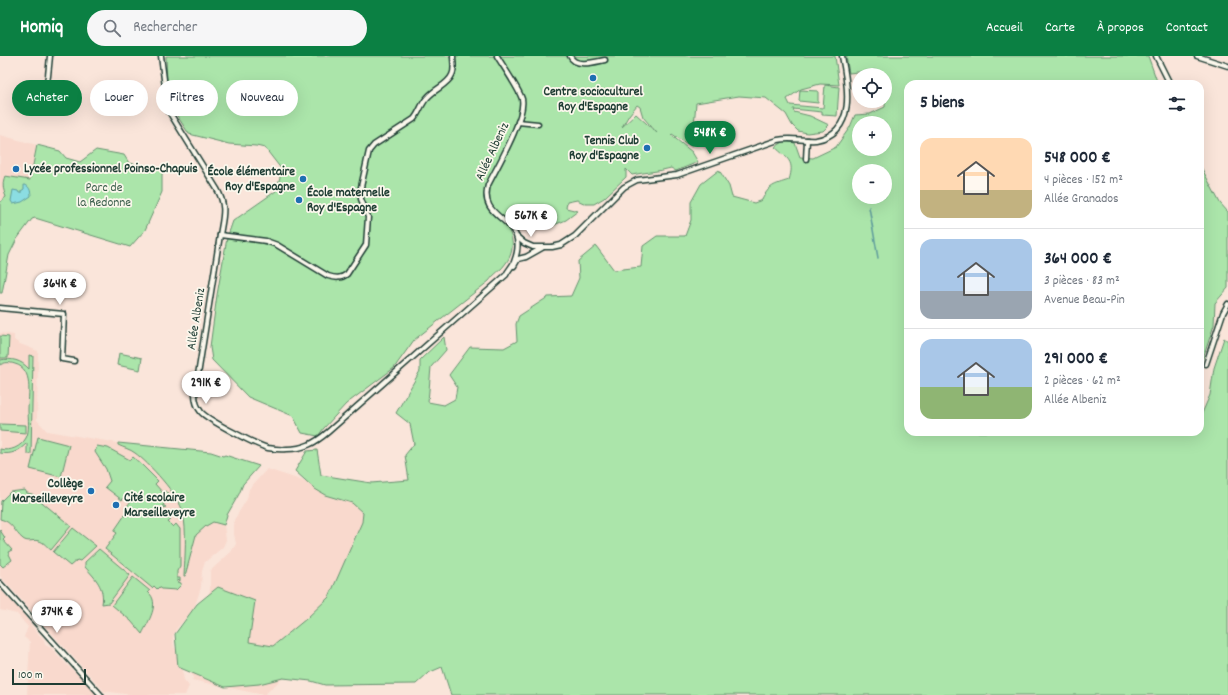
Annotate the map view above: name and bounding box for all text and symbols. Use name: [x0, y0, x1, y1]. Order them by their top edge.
search box: [87, 10, 367, 46]
text: Homiq: [20, 15, 63, 42]
icon: search: [101, 17, 123, 39]
text: Rechercher: [133, 17, 197, 39]
text: Accueil: [986, 18, 1023, 38]
text: Carte: [1045, 18, 1075, 38]
text: À propos: [1097, 18, 1144, 38]
text: Contact: [1166, 18, 1208, 38]
map controls: [852, 68, 892, 204]
button: locate: [852, 68, 892, 108]
marker: Centre socioculturel Roy d'Espagne: [588, 73, 598, 83]
chip: Acheter: [12, 80, 82, 116]
chip: Louer: [90, 80, 148, 116]
chip: Filtres: [156, 80, 218, 116]
chip: Nouveau: [226, 80, 298, 116]
place label: Centre socioculturel Roy d'Espagne: [543, 83, 643, 117]
text: 5 biens: [920, 92, 965, 116]
icon: filters: [1166, 93, 1188, 115]
button: +: [852, 116, 892, 156]
street label: Allée Albeniz: [471, 120, 515, 184]
pin: 548K €: [677, 121, 743, 155]
text: 548K €: [694, 124, 726, 143]
place label: Tennis Club Roy d'Espagne: [569, 132, 639, 166]
marker: Tennis Club Roy d'Espagne: [642, 143, 652, 153]
text: 548 000 €: [1044, 147, 1111, 171]
icon: home: [952, 154, 1000, 202]
place label: Lycée professionnel Poinso-Chapuis: [24, 160, 198, 179]
place label: École élémentaire Roy d'Espagne: [208, 163, 295, 197]
marker: Lycée professionnel Poinso-Chapuis: [11, 164, 21, 174]
button: −: [852, 164, 892, 204]
text: 4 pièces · 152 m²: [1044, 171, 1123, 190]
marker: École élémentaire Roy d'Espagne: [298, 174, 308, 184]
park label: Parc de la Redonne: [77, 179, 131, 213]
place label: École maternelle Roy d'Espagne: [307, 184, 390, 218]
text: Allée Granados: [1044, 190, 1119, 209]
marker: École maternelle Roy d'Espagne: [294, 195, 304, 205]
pin: 567K €: [498, 204, 564, 238]
text: 567K €: [514, 207, 548, 226]
text: 364 000 €: [1044, 248, 1112, 272]
icon: home: [952, 255, 1000, 303]
pin: 364K €: [27, 272, 93, 306]
text: 3 pièces · 83 m²: [1044, 272, 1120, 291]
text: 364K €: [43, 275, 77, 294]
street label: Allée Albeniz: [183, 287, 211, 351]
text: Avenue Beau-Pin: [1044, 291, 1125, 310]
text: 291 000 €: [1044, 348, 1108, 372]
icon: home: [952, 355, 1000, 403]
pin: 291K €: [173, 371, 239, 405]
text: 2 pièces · 62 m²: [1044, 372, 1121, 391]
text: 291K €: [191, 374, 221, 393]
text: Allée Albeniz: [1044, 391, 1106, 410]
place label: Collège Marseilleveyre: [12, 475, 83, 509]
marker: Collège Marseilleveyre: [86, 486, 96, 496]
place label: Cité scolaire Marseilleveyre: [124, 489, 195, 523]
marker: Cité scolaire Marseilleveyre: [111, 500, 121, 510]
pin: 374K €: [24, 600, 90, 634]
text: 374K €: [41, 603, 73, 622]
scale bar: [12, 667, 86, 686]
text: 100 m: [18, 668, 42, 684]

